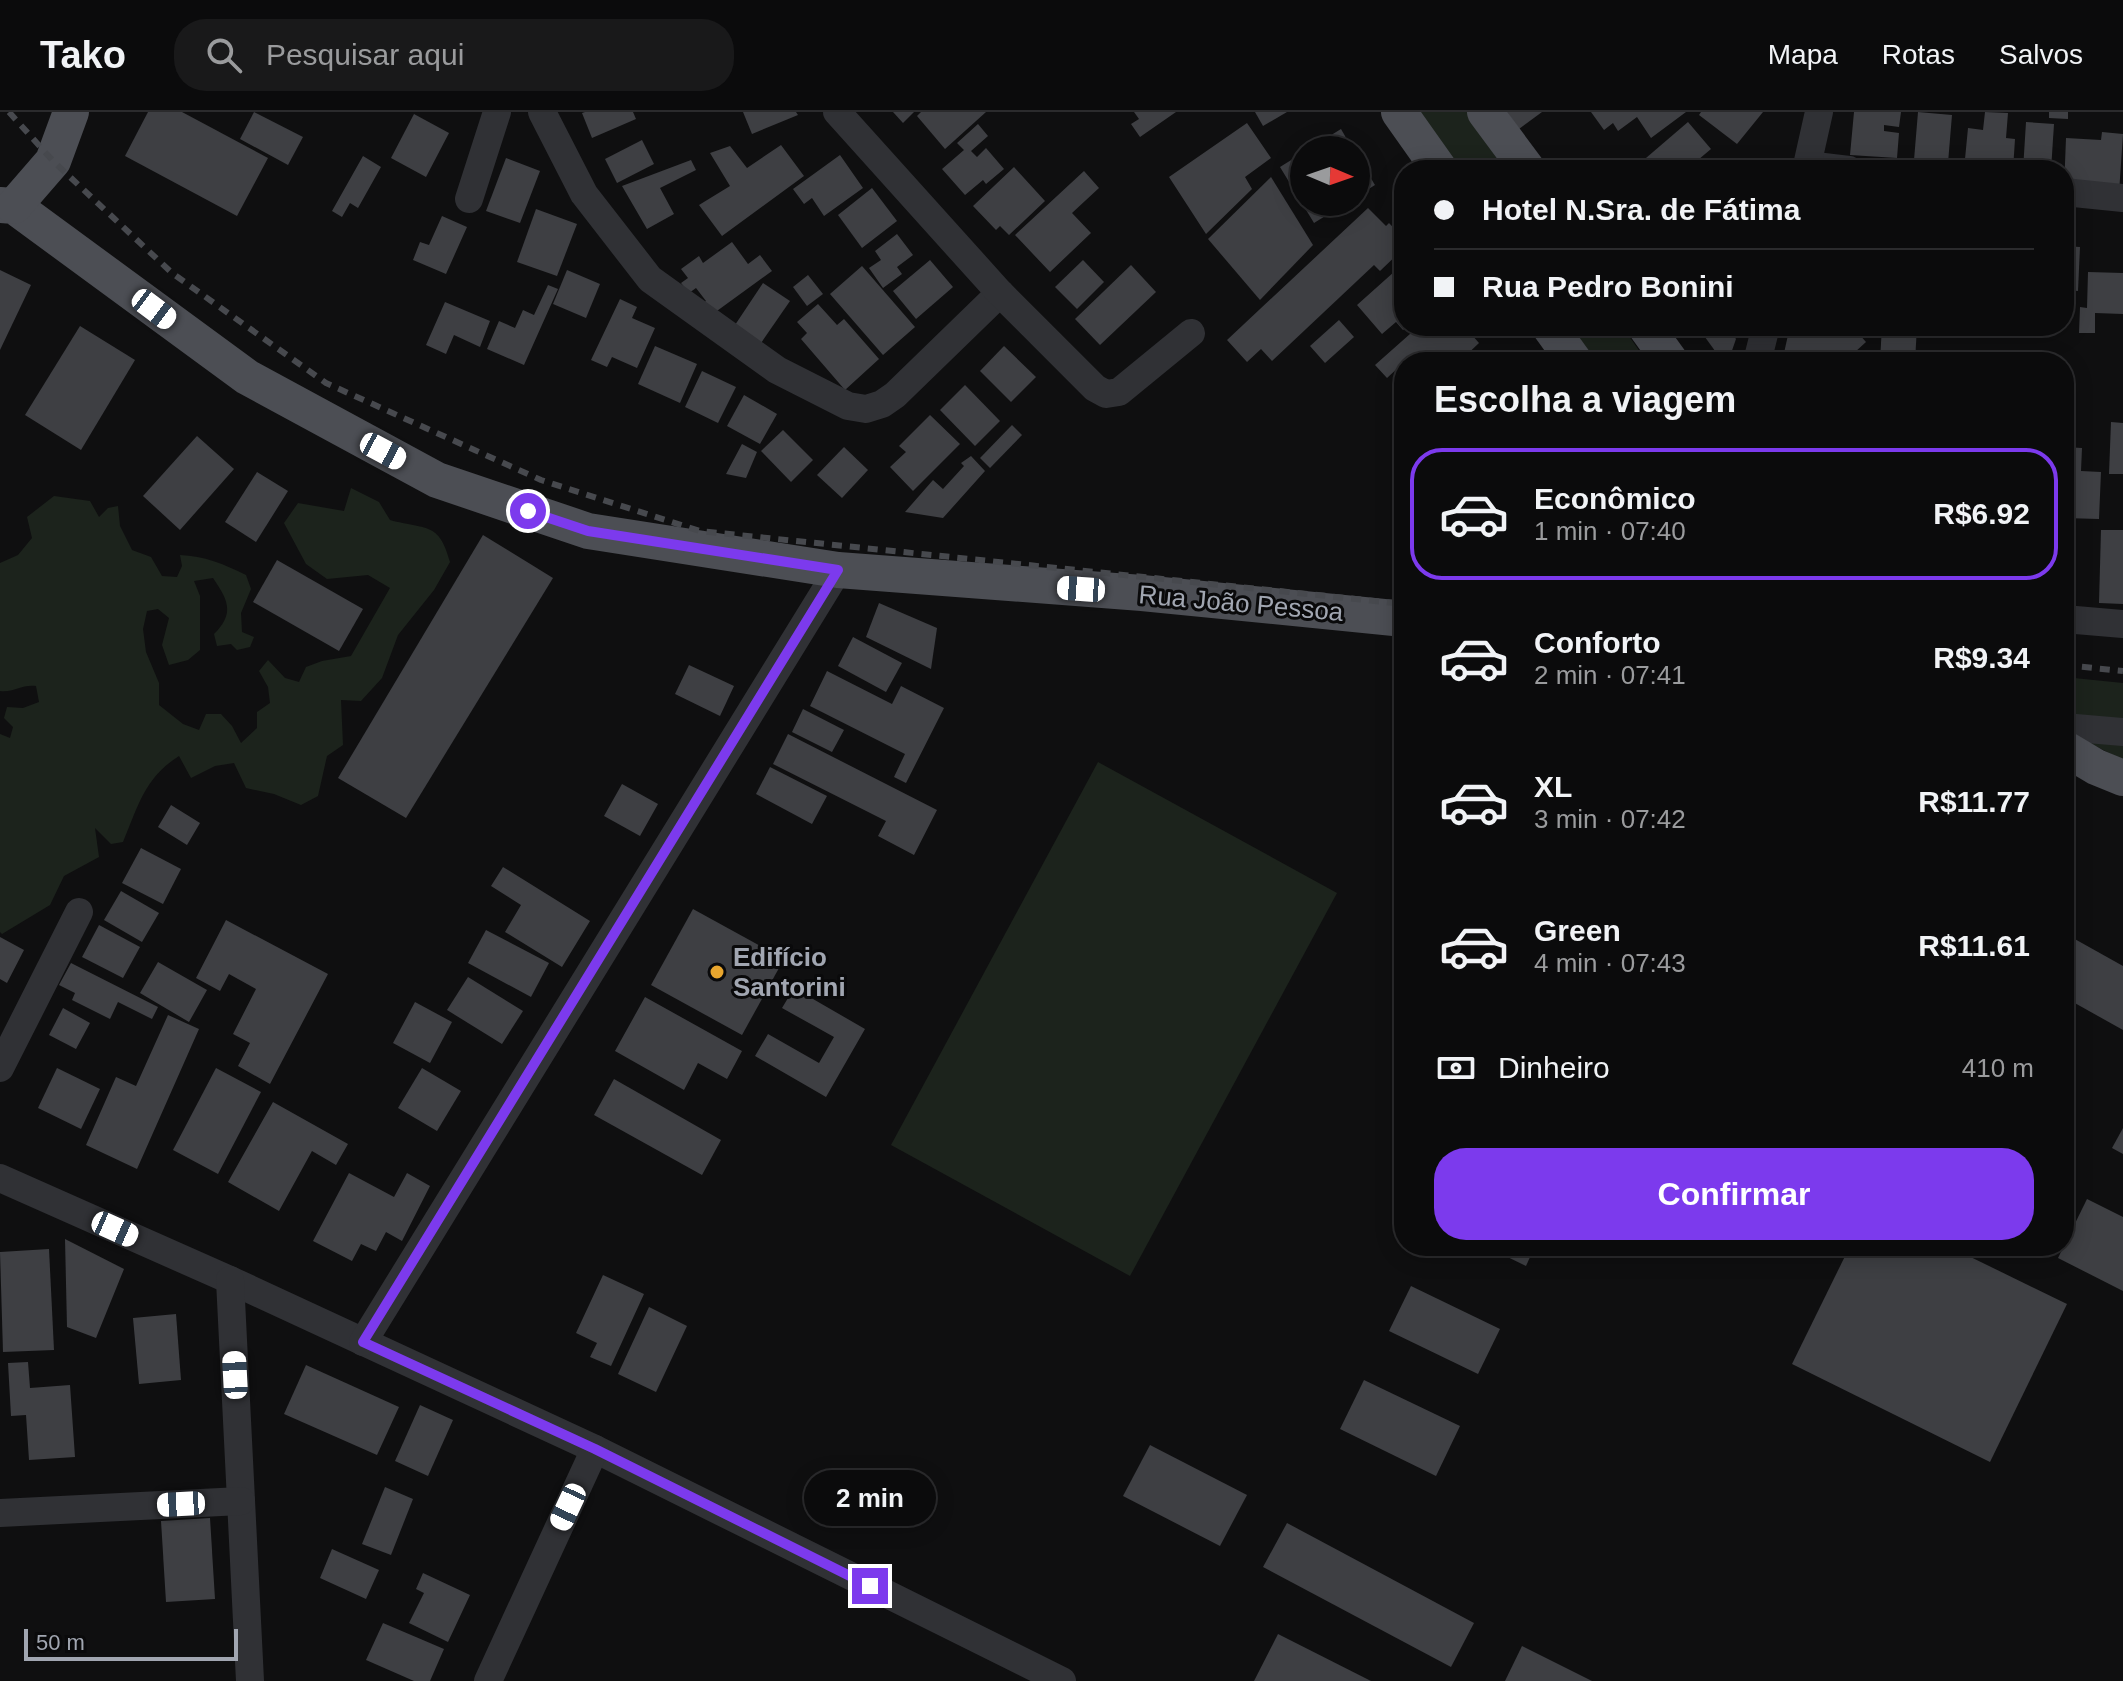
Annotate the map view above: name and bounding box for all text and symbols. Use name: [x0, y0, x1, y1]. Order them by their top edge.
search box: [174, 19, 734, 91]
icon: search: [202, 33, 246, 77]
text: Tako: [40, 34, 126, 76]
text: Pesquisar aqui: [266, 38, 464, 71]
text: Mapa: [1768, 39, 1838, 70]
text: Rotas: [1882, 39, 1955, 70]
text: Salvos: [1999, 39, 2083, 70]
north arrow: [1290, 136, 1370, 216]
map controls: [1290, 136, 1370, 216]
text: Hotel N.Sra. de Fátima: [1482, 193, 1800, 226]
text: Rua Pedro Bonini: [1482, 270, 1734, 303]
car: [128, 285, 180, 333]
text: Escolha a viagem: [1434, 379, 1736, 420]
car: [356, 429, 410, 473]
icon: car: [1438, 478, 1510, 550]
text: Econômico: [1534, 482, 1696, 515]
route start: [510, 493, 546, 529]
text: R$6.92: [1933, 497, 2030, 530]
text: 1 min · 07:40: [1534, 516, 1686, 546]
car: [1056, 575, 1106, 603]
street label: Rua João Pessoa: [1137, 579, 1345, 627]
icon: car: [1438, 622, 1510, 694]
text: Conforto: [1534, 626, 1661, 659]
text: R$9.34: [1933, 641, 2030, 674]
text: 2 min · 07:41: [1534, 660, 1686, 690]
icon: car: [1438, 766, 1510, 838]
text: XL: [1534, 770, 1572, 803]
text: R$11.77: [1918, 785, 2030, 818]
text: 3 min · 07:42: [1534, 804, 1686, 834]
icon: car: [1438, 910, 1510, 982]
text: Green: [1534, 914, 1621, 947]
text: R$11.61: [1918, 929, 2030, 962]
place label: Edifício Santorini: [733, 942, 846, 1002]
text: 4 min · 07:43: [1534, 948, 1686, 978]
marker: Edifício Santorini: [708, 963, 726, 981]
icon: cash: [1434, 1046, 1478, 1090]
text: Dinheiro: [1498, 1051, 1610, 1084]
text: 410 m: [1962, 1053, 2034, 1083]
button: Confirmar: [1434, 1148, 2034, 1240]
car: [88, 1208, 142, 1250]
car: [222, 1350, 248, 1400]
callout: 2 min: [804, 1470, 936, 1526]
car: [547, 1480, 589, 1534]
text: 2 min: [836, 1483, 904, 1513]
car: [156, 1491, 206, 1517]
route end: [852, 1568, 888, 1604]
scale bar: [24, 1625, 238, 1661]
text: 50 m: [36, 1630, 85, 1655]

